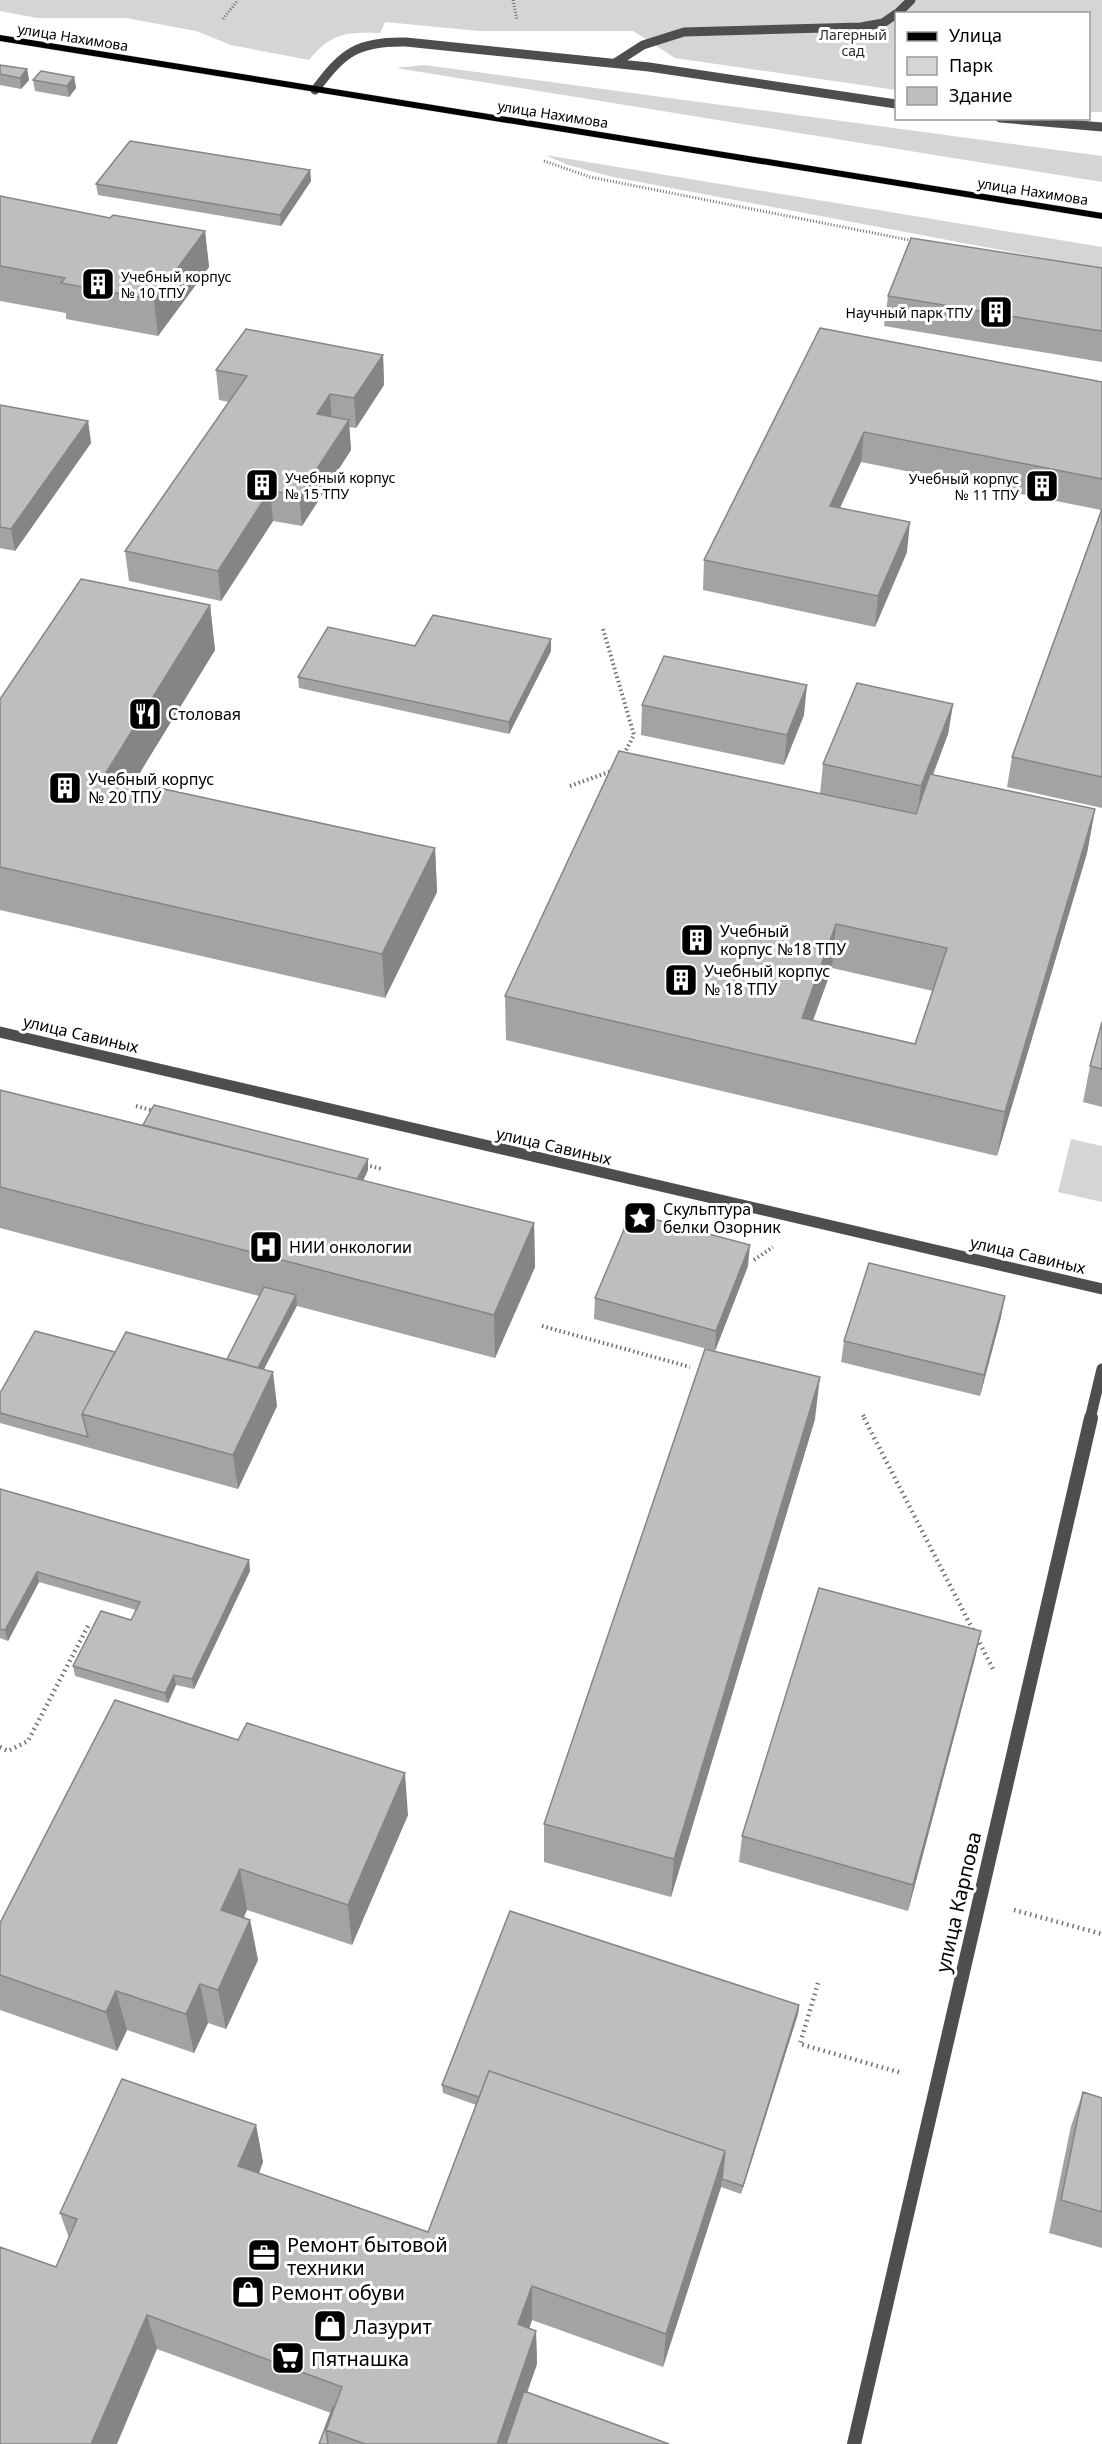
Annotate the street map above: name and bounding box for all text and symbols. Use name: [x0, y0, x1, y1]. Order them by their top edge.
legend: [895, 12, 1090, 120]
street label: улица Нахимова: [16, 19, 130, 55]
text: Улица: [949, 23, 1002, 47]
park label: Лагерный сад: [819, 25, 887, 60]
text: Парк: [949, 53, 993, 77]
text: Здание: [949, 83, 1013, 107]
street label: улица Нахимова: [496, 96, 610, 132]
street label: улица Нахимова: [976, 173, 1090, 209]
building icon: Учебный корпус № 10 ТПУ: [80, 266, 116, 302]
place label: Учебный корпус № 10 ТПУ: [121, 267, 231, 302]
building icon: Научный парк ТПУ: [978, 294, 1014, 330]
place label: Научный парк ТПУ: [846, 303, 973, 322]
building icon: Учебный корпус № 15 ТПУ: [244, 467, 280, 503]
place label: Учебный корпус № 15 ТПУ: [285, 468, 395, 503]
building icon: Учебный корпус № 11 ТПУ: [1024, 468, 1060, 504]
place label: Учебный корпус № 11 ТПУ: [909, 469, 1019, 504]
restaurant icon: Столовая: [127, 696, 163, 732]
place label: Столовая: [168, 703, 241, 725]
place label: Учебный корпус № 20 ТПУ: [88, 768, 214, 808]
building icon: Учебный корпус № 20 ТПУ: [47, 770, 83, 806]
place label: Учебный корпус №18 ТПУ: [720, 920, 846, 960]
building icon: Учебный корпус №18 ТПУ: [679, 922, 715, 958]
place label: Учебный корпус № 18 ТПУ: [704, 960, 830, 1000]
building icon: Учебный корпус № 18 ТПУ: [663, 962, 699, 998]
street label: улица Савиных: [21, 1010, 142, 1058]
street label: улица Савиных: [494, 1122, 615, 1170]
place label: Скульптура белки Озорник: [663, 1198, 781, 1238]
place icon: Скульптура белки Озорник: [622, 1200, 658, 1236]
hospital icon: НИИ онкологии: [248, 1229, 284, 1265]
street label: улица Савиных: [968, 1231, 1089, 1279]
place label: НИИ онкологии: [289, 1236, 412, 1258]
street label: улица Карпова: [929, 1829, 987, 1975]
place label: Ремонт бытовой техники: [287, 2231, 448, 2281]
office icon: Ремонт бытовой техники: [246, 2237, 282, 2273]
shop icon: Ремонт обуви: [230, 2274, 266, 2310]
place label: Ремонт обуви: [271, 2279, 405, 2306]
shop icon: Лазурит: [312, 2308, 348, 2344]
place label: Лазурит: [353, 2313, 432, 2340]
supermarket icon: Пятнашка: [270, 2340, 306, 2376]
place label: Пятнашка: [311, 2345, 409, 2372]

